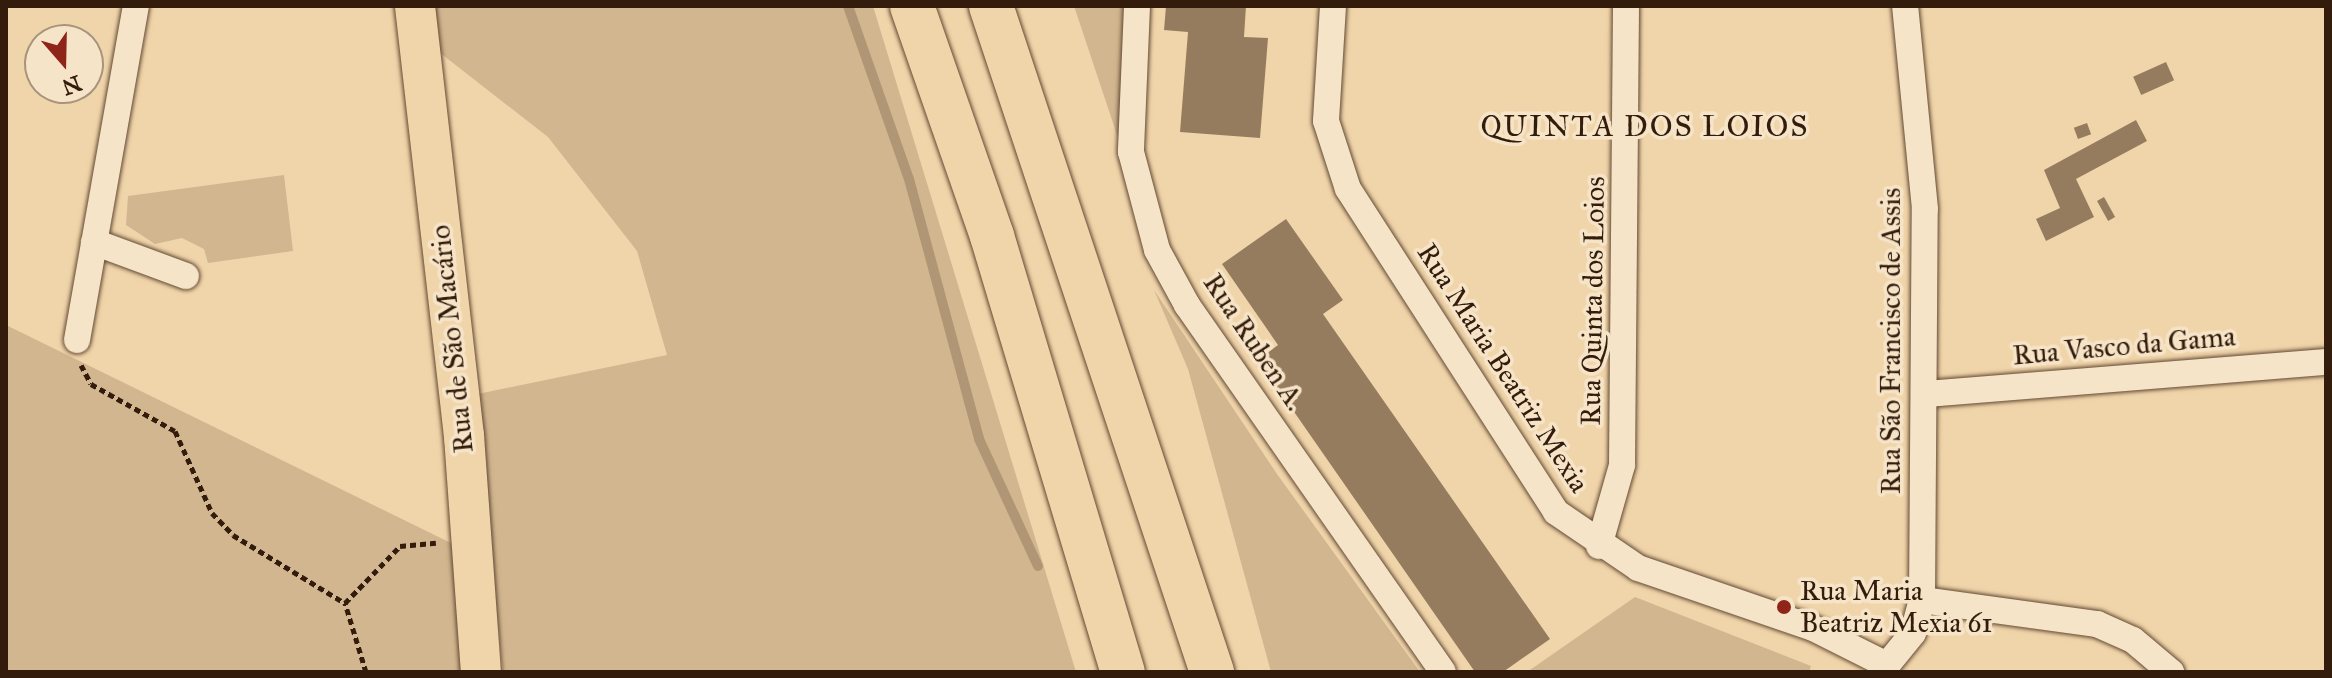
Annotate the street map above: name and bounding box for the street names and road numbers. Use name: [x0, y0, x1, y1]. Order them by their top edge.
street label: Rua Quinta dos Loios: [1574, 176, 1612, 426]
street label: Rua São Francisco de Assis: [1874, 188, 1908, 494]
street label: Rua de São Macário: [423, 223, 481, 455]
street label: Rua Maria Beatriz Mexia: [1410, 237, 1596, 499]
street label: Rua Ruben A.: [1196, 267, 1312, 417]
street label: Rua Vasco da Gama: [2011, 320, 2237, 372]

